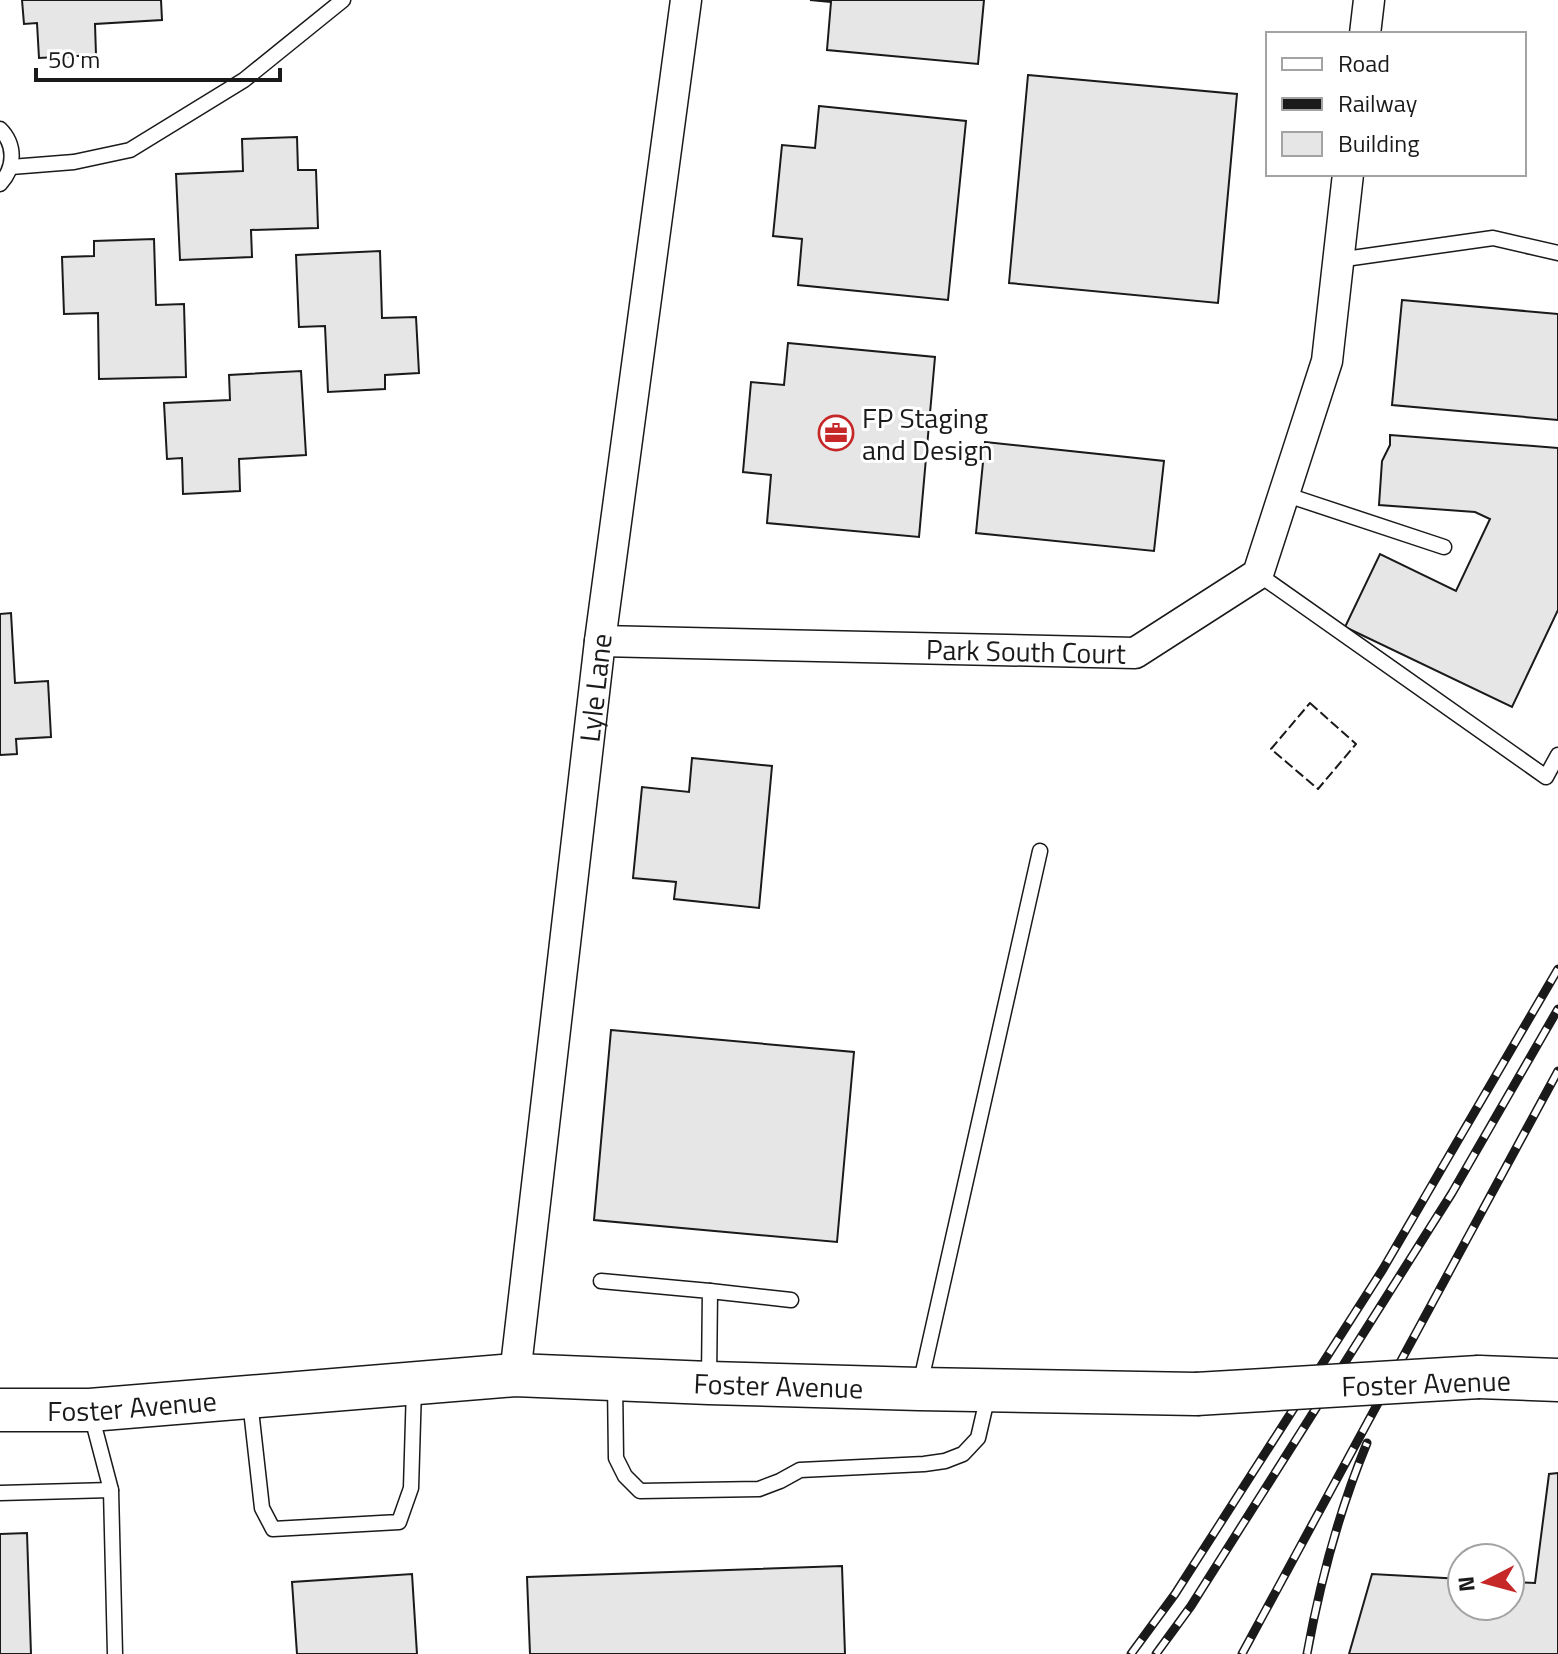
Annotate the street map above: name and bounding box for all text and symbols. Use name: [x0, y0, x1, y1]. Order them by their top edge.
scale bar: [36, 32, 280, 82]
legend: [1266, 32, 1526, 176]
text: 50 m: [48, 41, 100, 77]
text: Road: [1338, 45, 1390, 81]
text: Railway: [1338, 85, 1418, 121]
text: Building: [1338, 125, 1420, 161]
place label: FP Staging and Design: [862, 396, 993, 471]
office icon: FP Staging and Design: [817, 414, 855, 452]
street label: Park South Court: [926, 627, 1126, 674]
street label: Lyle Lane: [567, 631, 622, 744]
street label: Foster Avenue: [1341, 1359, 1511, 1407]
street label: Foster Avenue: [693, 1361, 864, 1409]
street label: Foster Avenue: [47, 1378, 218, 1432]
north arrow: [1446, 1542, 1526, 1622]
text: N: [1448, 1575, 1484, 1593]

